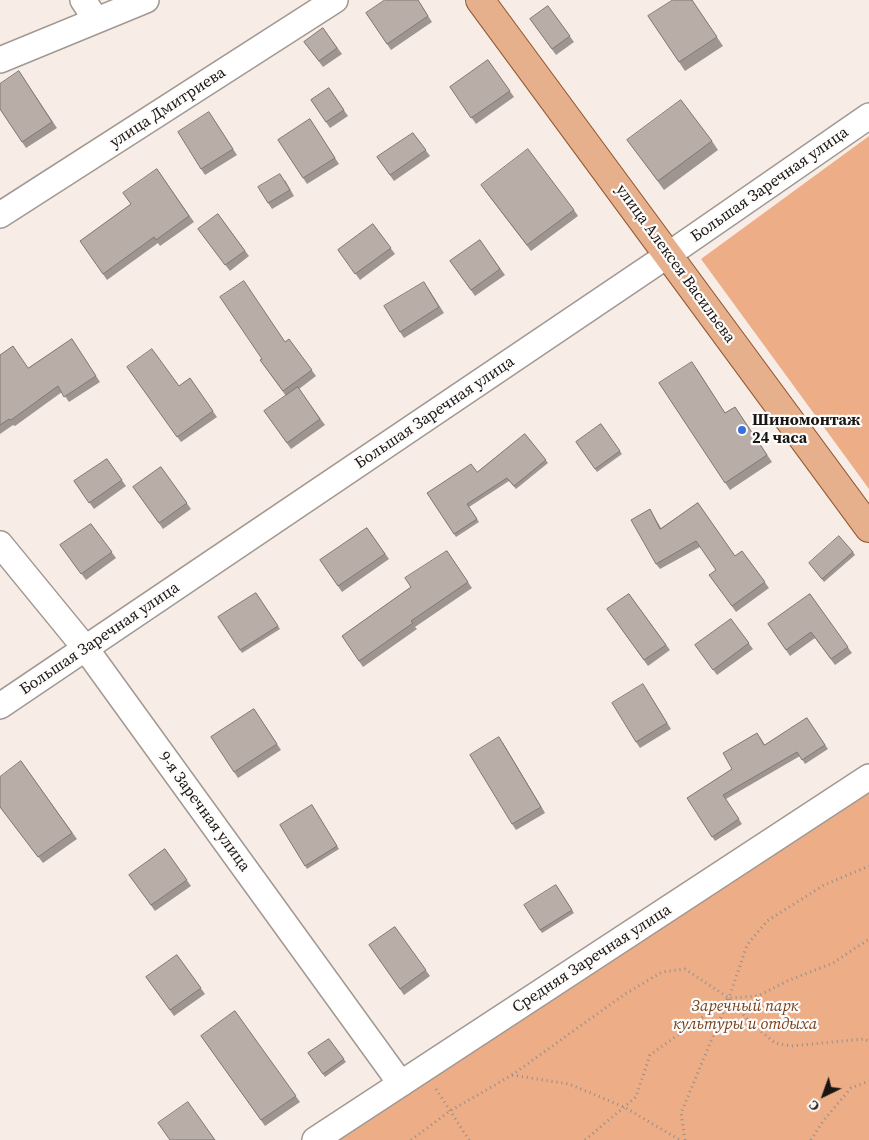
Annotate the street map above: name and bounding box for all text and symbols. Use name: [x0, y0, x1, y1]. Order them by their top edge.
street label: улица Дмитриева: [106, 63, 230, 153]
street label: Большая Заречная улица: [687, 123, 853, 247]
street label: улица Алексея Васильева: [611, 181, 739, 347]
street label: Большая Заречная улица: [352, 352, 518, 474]
place label: Шиномонтаж 24 часа: [752, 411, 860, 449]
marker: Шиномонтаж 24 часа: [736, 424, 748, 436]
street label: Большая Заречная улица: [17, 578, 183, 700]
street label: 9-я Заречная улица: [154, 748, 254, 876]
street label: Средняя Заречная улица: [509, 900, 675, 1018]
park label: Заречный парк культуры и отдыха: [673, 997, 817, 1035]
north arrow: [799, 1070, 849, 1120]
text: С: [804, 1096, 824, 1116]

